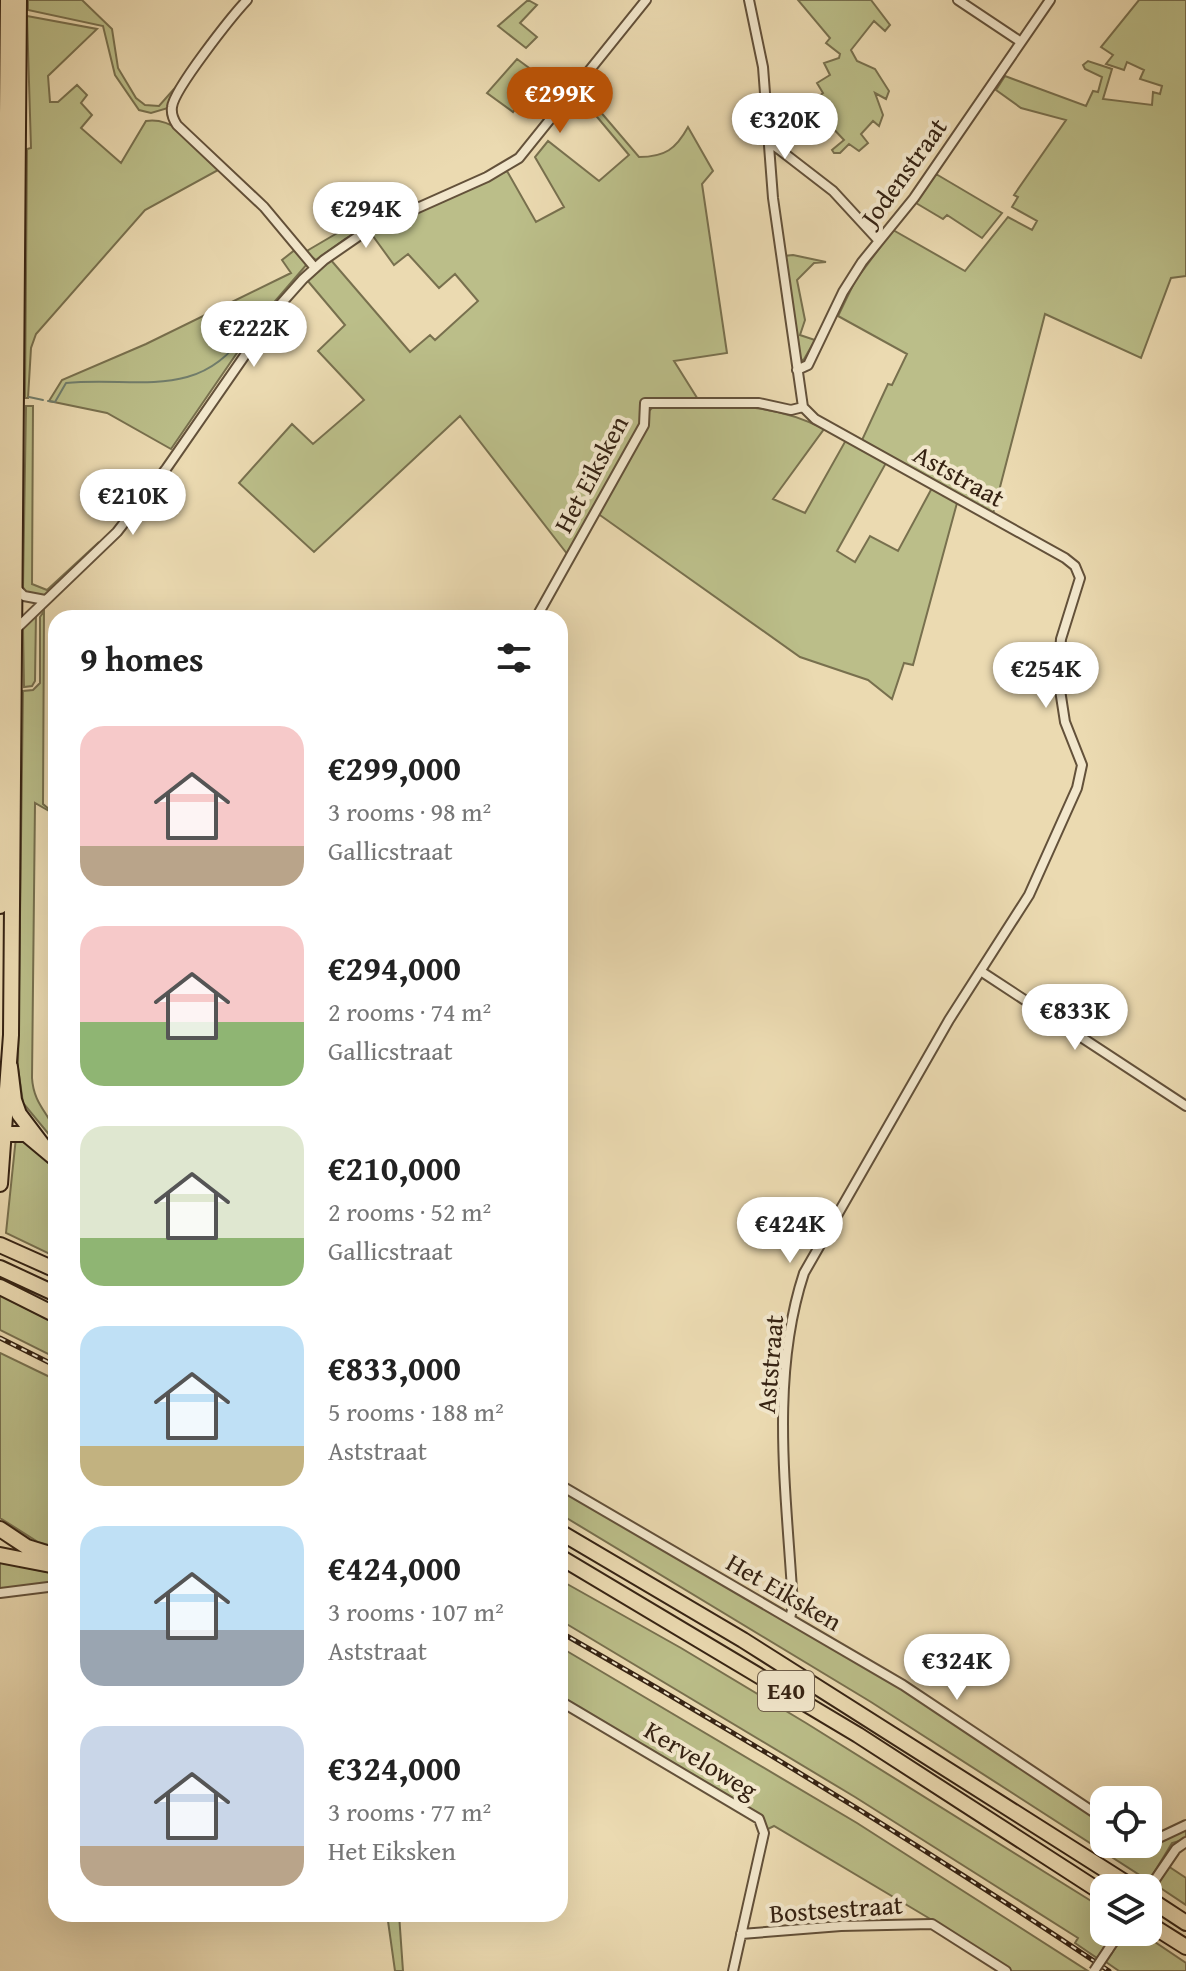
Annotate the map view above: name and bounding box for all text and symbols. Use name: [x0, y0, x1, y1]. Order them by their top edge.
pin: €299K: [504, 67, 616, 135]
text: €299K: [525, 73, 595, 112]
pin: €320K: [729, 93, 841, 161]
text: €320K: [750, 99, 820, 138]
street label: Jodenstraat: [849, 109, 956, 237]
pin: €294K: [310, 182, 422, 250]
text: €294K: [331, 188, 401, 227]
pin: €222K: [198, 301, 310, 369]
text: €222K: [219, 307, 289, 346]
street label: Het Eiksken: [543, 408, 638, 539]
street label: Aststraat: [906, 435, 1012, 517]
pin: €210K: [77, 469, 189, 537]
text: €210K: [98, 475, 168, 514]
text: 9 homes: [80, 634, 204, 683]
icon: filters: [492, 636, 536, 680]
pin: €254K: [990, 642, 1102, 710]
text: €254K: [1011, 648, 1081, 687]
text: €299,000: [328, 743, 461, 792]
icon: home: [144, 758, 240, 854]
text: 3 rooms · 98 m²: [328, 792, 491, 831]
text: Gallicstraat: [328, 831, 453, 870]
text: €294,000: [328, 943, 461, 992]
icon: home: [144, 958, 240, 1054]
pin: €833K: [1019, 984, 1131, 1052]
text: €833K: [1040, 990, 1110, 1029]
text: 2 rooms · 74 m²: [328, 992, 491, 1031]
text: Gallicstraat: [328, 1031, 453, 1070]
text: €210,000: [328, 1143, 461, 1192]
icon: home: [144, 1158, 240, 1254]
text: 2 rooms · 52 m²: [328, 1192, 491, 1231]
pin: €424K: [734, 1197, 846, 1265]
text: €424K: [755, 1203, 825, 1242]
text: Gallicstraat: [328, 1231, 453, 1270]
street label: Aststraat: [746, 1313, 793, 1415]
text: €833,000: [328, 1343, 461, 1392]
icon: home: [144, 1358, 240, 1454]
text: 5 rooms · 188 m²: [328, 1392, 504, 1431]
text: Aststraat: [328, 1431, 427, 1470]
text: €424,000: [328, 1543, 461, 1592]
street label: Het Eiksken: [719, 1543, 850, 1641]
icon: home: [144, 1558, 240, 1654]
text: 3 rooms · 107 m²: [328, 1592, 504, 1631]
text: Aststraat: [328, 1631, 427, 1670]
pin: €324K: [901, 1634, 1013, 1702]
text: €324K: [922, 1640, 992, 1679]
road number: E40: [758, 1671, 814, 1711]
street label: Kerveloweg: [637, 1710, 765, 1809]
text: €324,000: [328, 1743, 461, 1792]
icon: home: [144, 1758, 240, 1854]
map controls: [1090, 1786, 1162, 1946]
button: locate: [1090, 1786, 1162, 1858]
text: 3 rooms · 77 m²: [328, 1792, 491, 1831]
text: Het Eiksken: [328, 1831, 456, 1870]
button: layers: [1090, 1874, 1162, 1946]
street label: Bostsestraat: [768, 1884, 904, 1933]

